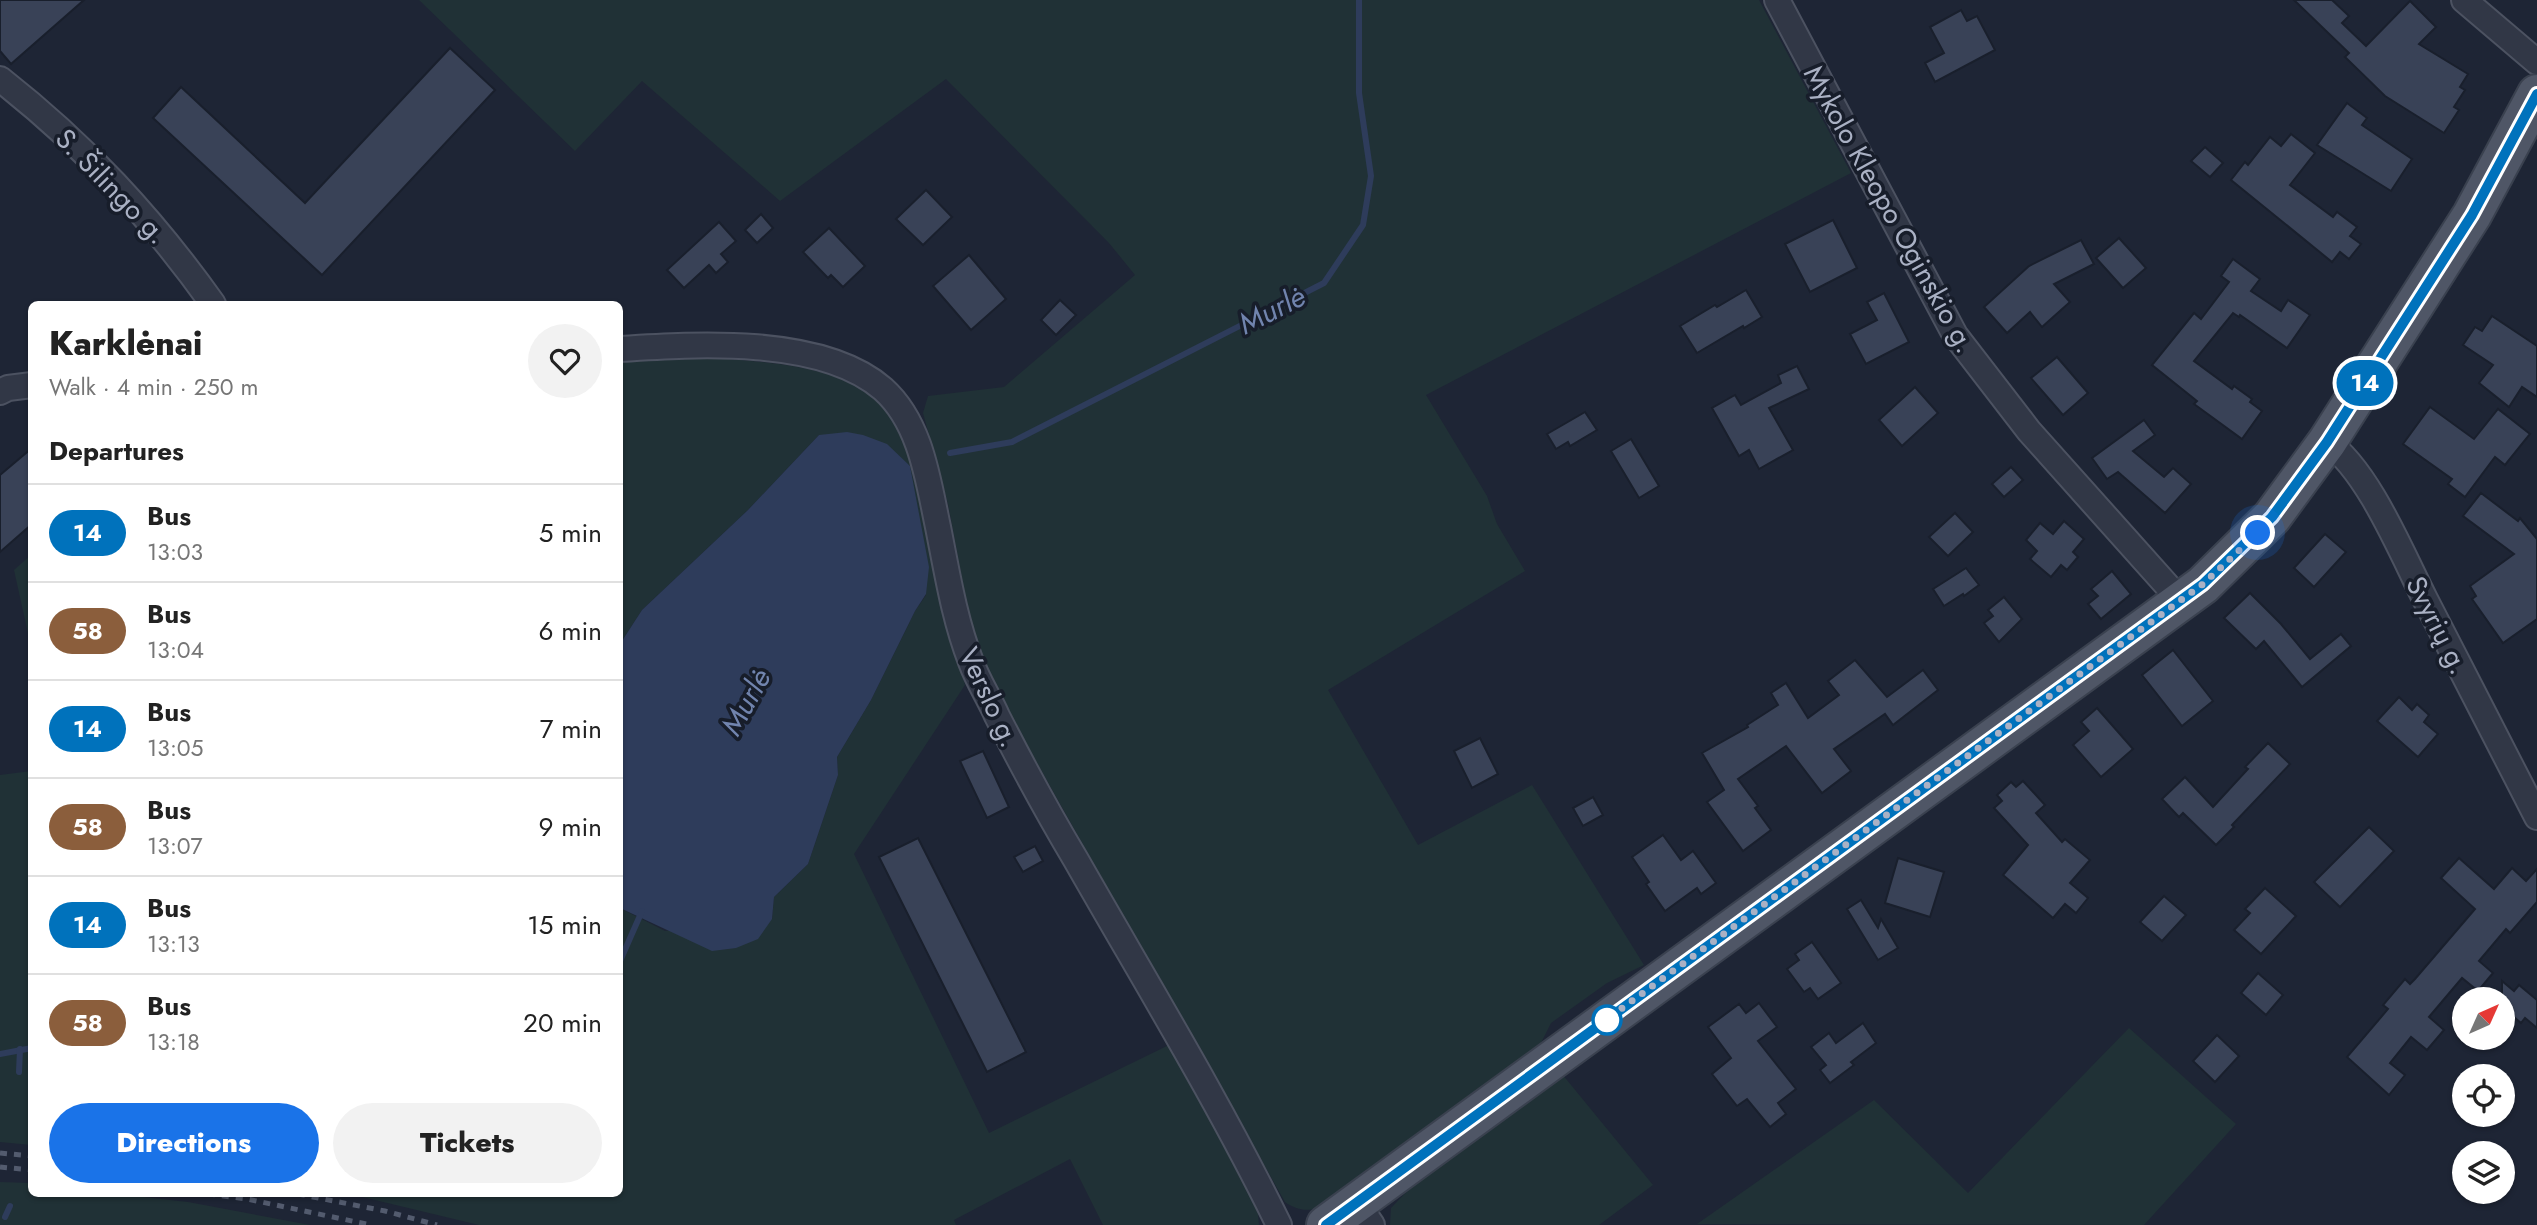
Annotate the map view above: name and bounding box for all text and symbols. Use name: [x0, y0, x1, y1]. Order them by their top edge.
street label: Mykolo Kleopo Oginskio g.: [1793, 58, 1986, 360]
street label: S. Šilingo g.: [46, 119, 178, 254]
water label: Murlė: [1231, 274, 1313, 345]
text: Karklėnai: [49, 320, 202, 367]
button: heart: [528, 324, 602, 398]
line badge: 14: [2334, 360, 2396, 406]
text: 14: [2351, 365, 2379, 400]
text: Walk · 4 min · 250 m: [49, 370, 258, 404]
text: Departures: [49, 432, 184, 470]
text: Bus: [147, 497, 191, 535]
text: 5 min: [539, 514, 602, 552]
text: 14: [73, 515, 102, 550]
your location: [2240, 515, 2275, 550]
text: 13:03: [147, 535, 203, 569]
street label: Svyrių g.: [2395, 569, 2480, 681]
text: Bus: [147, 595, 191, 633]
text: 6 min: [539, 612, 602, 650]
text: 58: [72, 613, 103, 648]
text: 13:04: [147, 633, 204, 667]
street label: Verslo g.: [949, 640, 1031, 754]
water label: Murlė: [710, 660, 781, 743]
text: Bus: [147, 693, 191, 731]
text: 7 min: [540, 710, 602, 748]
text: 14: [73, 711, 102, 746]
text: 13:05: [147, 731, 204, 765]
text: Bus: [147, 791, 191, 829]
text: 9 min: [539, 808, 602, 846]
text: 58: [72, 809, 103, 844]
text: 13:07: [147, 829, 203, 863]
text: Bus: [147, 889, 191, 927]
text: 15 min: [527, 906, 602, 944]
text: 14: [73, 907, 102, 942]
text: 13:13: [147, 927, 200, 961]
text: Bus: [147, 987, 191, 1025]
north arrow: [2452, 987, 2515, 1050]
map controls: [2452, 987, 2515, 1204]
text: 20 min: [523, 1004, 602, 1042]
text: 58: [72, 1005, 103, 1040]
unlabelled marker: [1592, 1005, 1622, 1035]
text: 13:18: [147, 1025, 200, 1059]
button: locate: [2452, 1064, 2515, 1127]
button: Directions: [49, 1103, 319, 1183]
button: Tickets: [333, 1103, 602, 1183]
button: layers: [2452, 1141, 2515, 1204]

